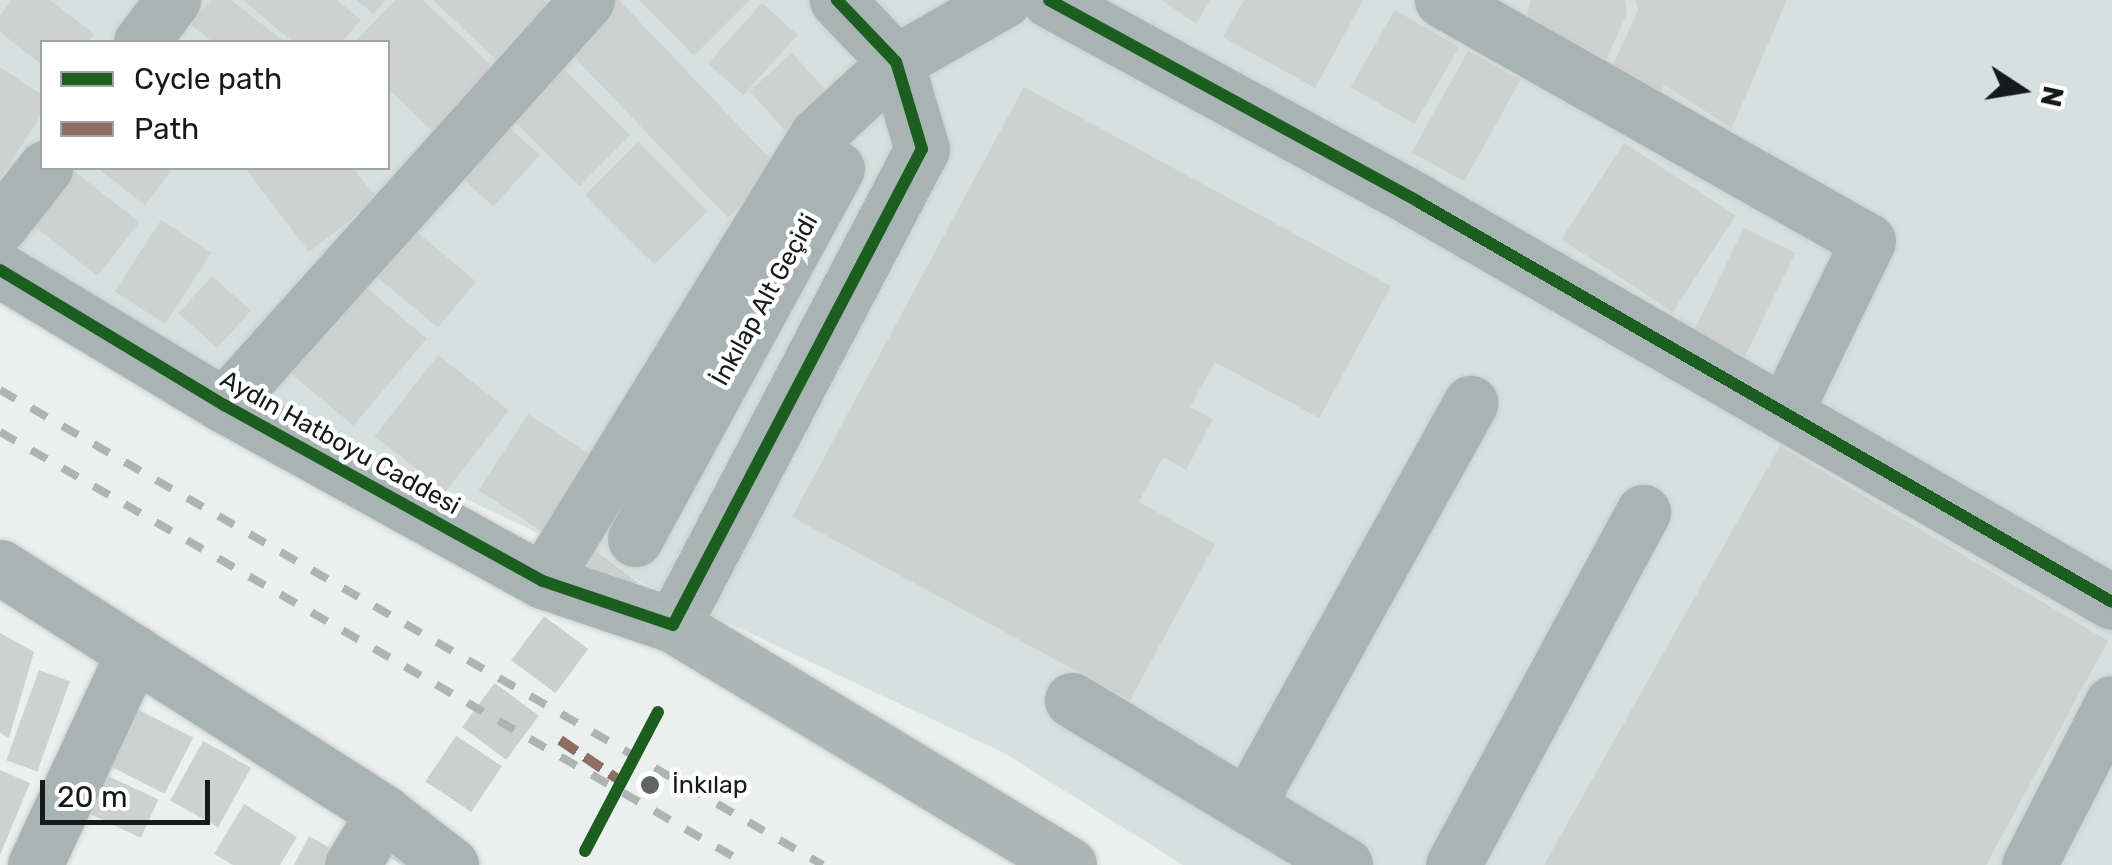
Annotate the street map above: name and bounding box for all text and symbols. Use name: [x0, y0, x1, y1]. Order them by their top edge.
legend: [40, 40, 390, 170]
north arrow: [1972, 40, 2072, 140]
text: Cycle path: [134, 61, 282, 97]
text: N: [2034, 83, 2070, 110]
text: Path: [134, 111, 199, 147]
street label: İnkılap Alt Geçidi: [705, 209, 825, 391]
street label: Aydın Hatboyu Caddesi: [215, 365, 465, 521]
scale bar: [45, 760, 215, 822]
place label: İnkılap: [672, 770, 748, 800]
marker: İnkılap: [637, 772, 663, 798]
text: 20 m: [57, 779, 128, 815]

